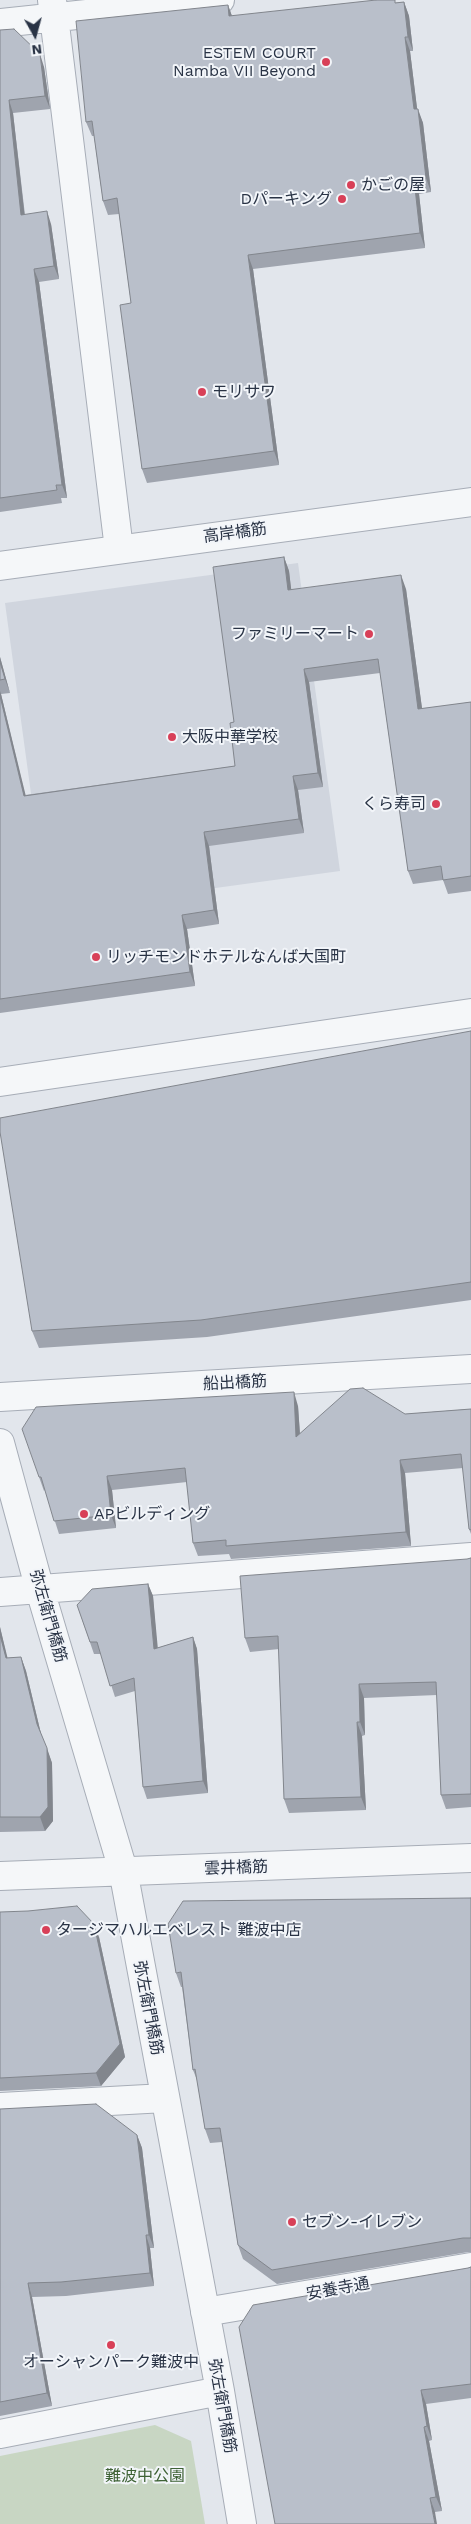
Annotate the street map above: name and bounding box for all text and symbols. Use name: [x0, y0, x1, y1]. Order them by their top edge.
north arrow: [10, 10, 60, 60]
text: N: [31, 41, 43, 58]
place label: ESTEM COURT Namba VII Beyond: [173, 43, 316, 81]
marker: ESTEM COURT Namba VII Beyond: [320, 56, 332, 68]
place label: かごの屋: [361, 175, 425, 195]
marker: かごの屋: [345, 179, 357, 191]
place label: Dパーキング: [240, 189, 332, 209]
marker: Dパーキング: [336, 193, 348, 205]
place label: モリサワ: [212, 382, 276, 402]
marker: モリサワ: [196, 386, 208, 398]
street label: 高岸橋筋: [202, 519, 268, 547]
place label: ファミリーマート: [231, 624, 359, 644]
marker: ファミリーマート: [363, 628, 375, 640]
place label: 大阪中華学校: [182, 727, 278, 747]
marker: 大阪中華学校: [166, 731, 178, 743]
place label: くら寿司: [362, 794, 426, 814]
marker: くら寿司: [430, 798, 442, 810]
place label: リッチモンドホテルなんば大国町: [106, 947, 346, 967]
marker: リッチモンドホテルなんば大国町: [90, 951, 102, 963]
street label: 船出橋筋: [203, 1372, 267, 1394]
place label: APビルディング: [94, 1504, 210, 1524]
marker: APビルディング: [78, 1508, 90, 1520]
street label: 弥左衛門橋筋: [26, 1567, 70, 1665]
street label: 雲井橋筋: [204, 1857, 268, 1879]
place label: タージマハルエベレスト 難波中店: [56, 1920, 301, 1940]
marker: タージマハルエベレスト 難波中店: [40, 1924, 52, 1936]
street label: 弥左衛門橋筋: [129, 1959, 167, 2057]
place label: セブン-イレブン: [302, 2212, 422, 2232]
marker: セブン-イレブン: [286, 2216, 298, 2228]
street label: 安養寺通: [305, 2274, 371, 2304]
marker: オーシャンパーク難波中: [105, 2339, 117, 2351]
place label: オーシャンパーク難波中: [23, 2352, 199, 2372]
street label: 弥左衛門橋筋: [204, 2357, 240, 2455]
park label: 難波中公園: [105, 2466, 185, 2486]

